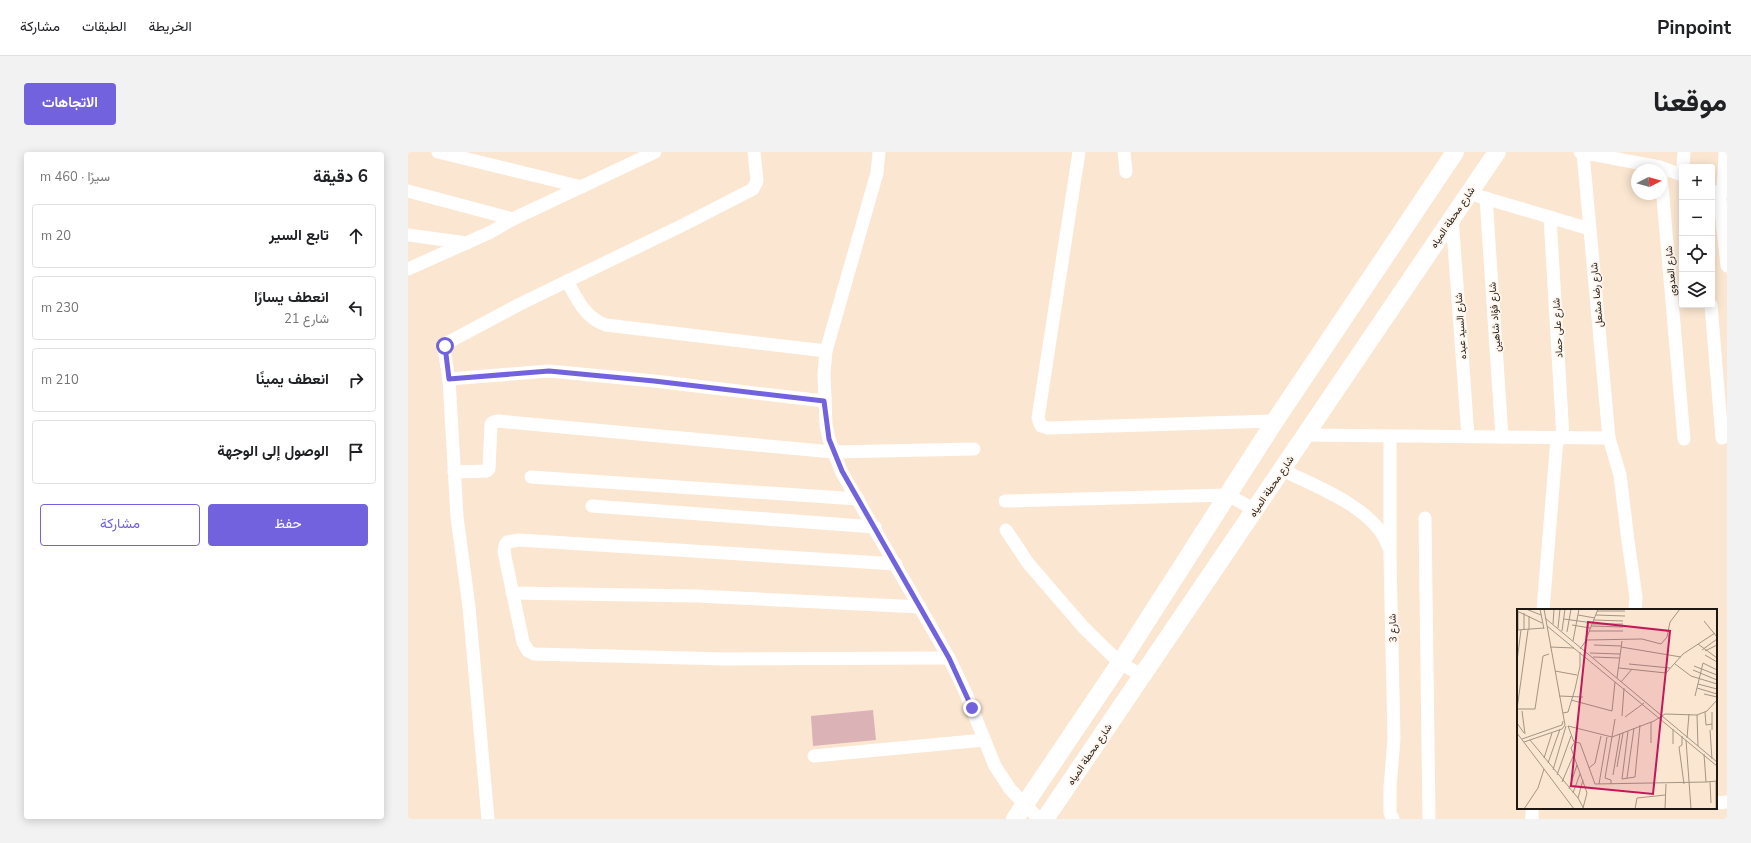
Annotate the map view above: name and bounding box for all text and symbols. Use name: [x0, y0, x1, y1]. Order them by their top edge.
text: Pinpoint: [1657, 15, 1731, 41]
text: مشاركة: [20, 17, 60, 36]
text: الطبقات: [82, 17, 126, 36]
text: الخريطة: [148, 17, 192, 36]
button: الاتجاهات: [24, 83, 116, 125]
text: موقعنا: [1653, 83, 1727, 121]
north arrow: [1631, 164, 1667, 200]
map controls: [1679, 164, 1715, 308]
button: +: [1679, 164, 1715, 200]
text: 6 دقيقة: [313, 165, 368, 188]
text: سيرًا · 460 m: [40, 168, 110, 186]
street label: شارع محطة المياه: [1427, 184, 1479, 251]
button: −: [1679, 200, 1715, 236]
text: تابع السير: [269, 225, 329, 245]
icon: ahead: [345, 225, 367, 247]
text: 20 m: [41, 227, 71, 245]
button: locate: [1679, 236, 1715, 272]
street label: شارع العدوى: [1662, 245, 1680, 297]
street label: شارع رضا مشعل: [1587, 262, 1607, 328]
button: layers: [1679, 272, 1715, 308]
street label: شارع فؤاد شاهين: [1486, 281, 1504, 352]
text: انعطف يسارًا: [254, 287, 329, 307]
street label: شارع السيد عبده: [1452, 292, 1470, 360]
icon: left: [345, 297, 367, 319]
street label: شارع على حماد: [1549, 298, 1567, 358]
text: 230 m: [41, 299, 79, 317]
text: شارع 21: [284, 310, 329, 328]
route start: [436, 337, 454, 355]
text: انعطف يمينًا: [256, 369, 329, 389]
icon: right: [345, 369, 367, 391]
text: 210 m: [41, 371, 79, 389]
text: الوصول إلى الوجهة: [217, 441, 329, 461]
icon: arrive: [345, 441, 367, 463]
street label: شارع محطة المياه: [1246, 453, 1298, 520]
button: مشاركة: [40, 504, 200, 546]
button: حفظ: [208, 504, 368, 546]
inset map: [1517, 609, 1717, 809]
street label: شارع 3: [1385, 613, 1400, 643]
route end: [963, 699, 981, 717]
street label: شارع محطة المياه: [1064, 721, 1116, 788]

